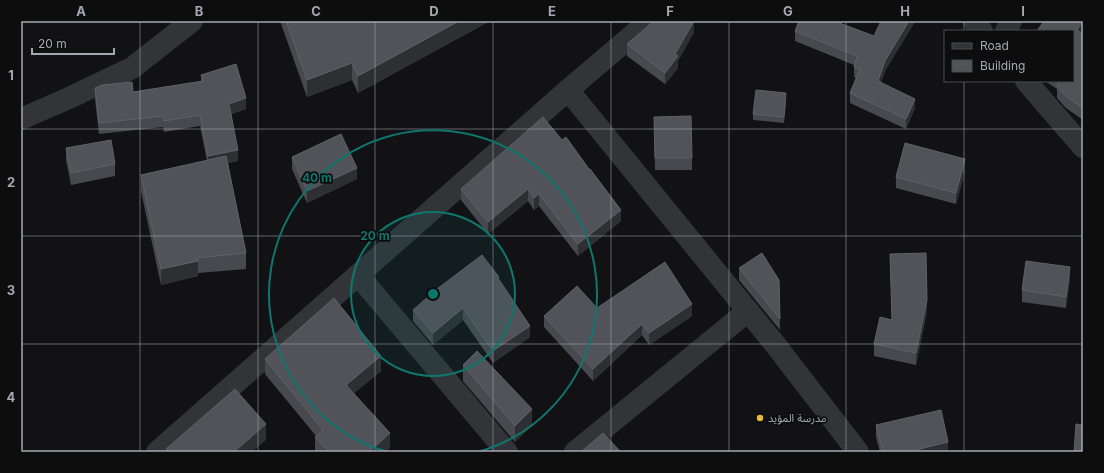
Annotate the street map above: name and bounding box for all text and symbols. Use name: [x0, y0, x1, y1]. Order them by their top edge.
text: A: [76, 3, 86, 19]
text: B: [195, 3, 204, 19]
text: C: [311, 3, 321, 19]
text: D: [429, 3, 439, 19]
text: E: [548, 3, 556, 19]
text: F: [666, 3, 674, 19]
text: G: [783, 3, 793, 19]
text: H: [900, 3, 910, 19]
text: I: [1021, 3, 1025, 19]
scale bar: [32, 30, 114, 56]
legend: [944, 30, 1074, 82]
text: 20 m: [38, 36, 67, 51]
text: Road: [980, 38, 1009, 53]
text: Building: [980, 58, 1025, 73]
text: 1: [8, 67, 14, 83]
text: 40 m: [302, 170, 332, 185]
text: 2: [7, 174, 15, 190]
text: 20 m: [360, 228, 390, 243]
text: 3: [7, 282, 15, 298]
centre of rings: [426, 287, 440, 301]
text: 4: [7, 389, 16, 405]
place label: مدرسة المؤيد: [768, 411, 827, 425]
marker: مدرسة المؤيد: [755, 413, 765, 423]

